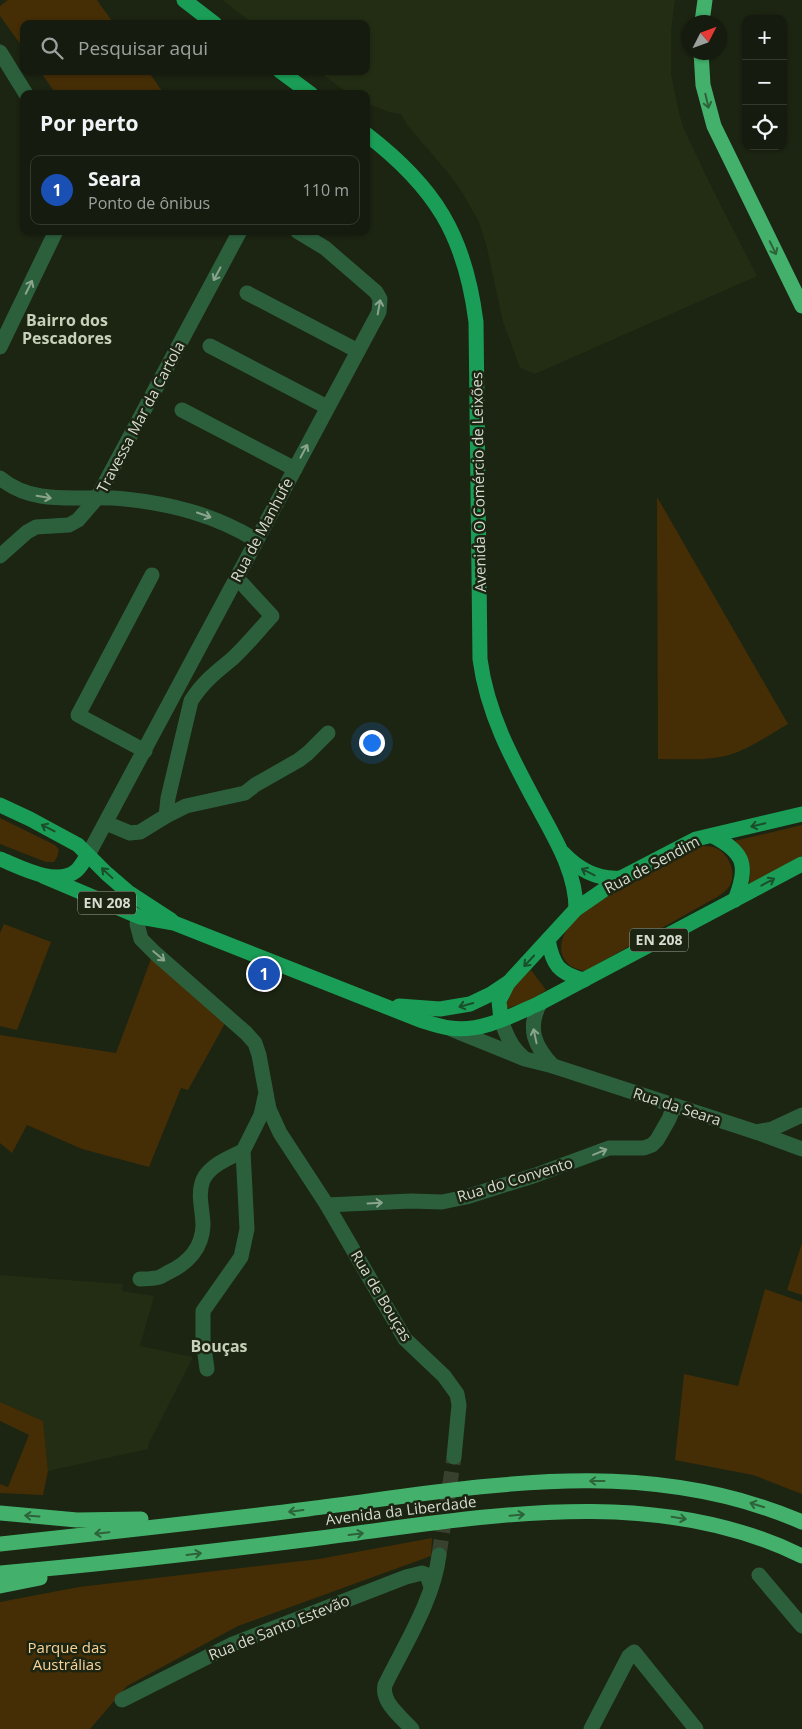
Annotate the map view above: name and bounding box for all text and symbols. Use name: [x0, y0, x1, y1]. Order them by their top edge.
north arrow: [682, 15, 727, 60]
map controls: [742, 15, 787, 150]
button: +: [742, 15, 787, 60]
search box: [20, 20, 370, 75]
icon: search: [38, 34, 66, 62]
text: Pesquisar aqui: [78, 35, 208, 61]
button: −: [742, 60, 787, 105]
one-way arrow: [702, 92, 712, 108]
button: locate: [742, 105, 787, 150]
text: Por perto: [40, 109, 139, 137]
text: Seara: [88, 166, 141, 192]
text: 1: [52, 179, 62, 201]
text: 110 m: [303, 179, 349, 201]
text: Ponto de ônibus: [88, 192, 210, 214]
one-way arrow: [768, 241, 778, 256]
one-way arrow: [212, 267, 222, 282]
one-way arrow: [25, 280, 34, 295]
one-way arrow: [374, 300, 384, 316]
district label: Bairro dos Pescadores: [22, 309, 112, 349]
street label: Travessa Mar da Cartola: [92, 337, 189, 496]
street label: Avenida O Comércio de Leixões: [466, 372, 490, 592]
one-way arrow: [300, 444, 309, 459]
street label: Rua de Manhufe: [225, 474, 297, 585]
one-way arrow: [36, 492, 52, 502]
one-way arrow: [196, 511, 212, 520]
your location: [359, 730, 385, 756]
one-way arrow: [750, 821, 766, 830]
one-way arrow: [41, 823, 56, 832]
street label: Rua de Sendim: [601, 831, 703, 898]
one-way arrow: [100, 867, 113, 879]
one-way arrow: [581, 867, 596, 876]
one-way arrow: [761, 877, 776, 887]
road number: EN 208: [78, 891, 136, 914]
road number: EN 208: [630, 928, 688, 952]
one-way arrow: [153, 951, 166, 962]
one-way arrow: [523, 954, 535, 967]
pin: 1: [248, 955, 280, 993]
one-way arrow: [459, 1000, 475, 1010]
one-way arrow: [530, 1029, 539, 1045]
street label: Rua da Seara: [631, 1082, 724, 1130]
one-way arrow: [592, 1146, 607, 1156]
street label: Rua do Convento: [454, 1152, 575, 1206]
one-way arrow: [367, 1198, 383, 1207]
street label: Rua de Bouças: [347, 1246, 417, 1345]
district label: Bouças: [190, 1335, 248, 1357]
one-way arrow: [589, 1476, 605, 1485]
street label: Avenida da Liberdade: [324, 1491, 477, 1529]
one-way arrow: [749, 1499, 765, 1509]
one-way arrow: [288, 1506, 304, 1516]
one-way arrow: [509, 1510, 525, 1520]
one-way arrow: [24, 1511, 40, 1521]
one-way arrow: [671, 1513, 687, 1523]
one-way arrow: [95, 1528, 111, 1538]
one-way arrow: [347, 1529, 363, 1539]
one-way arrow: [186, 1549, 202, 1559]
street label: Rua de Santo Estevão: [205, 1590, 352, 1665]
park label: Parque das Austrálias: [28, 1637, 106, 1674]

